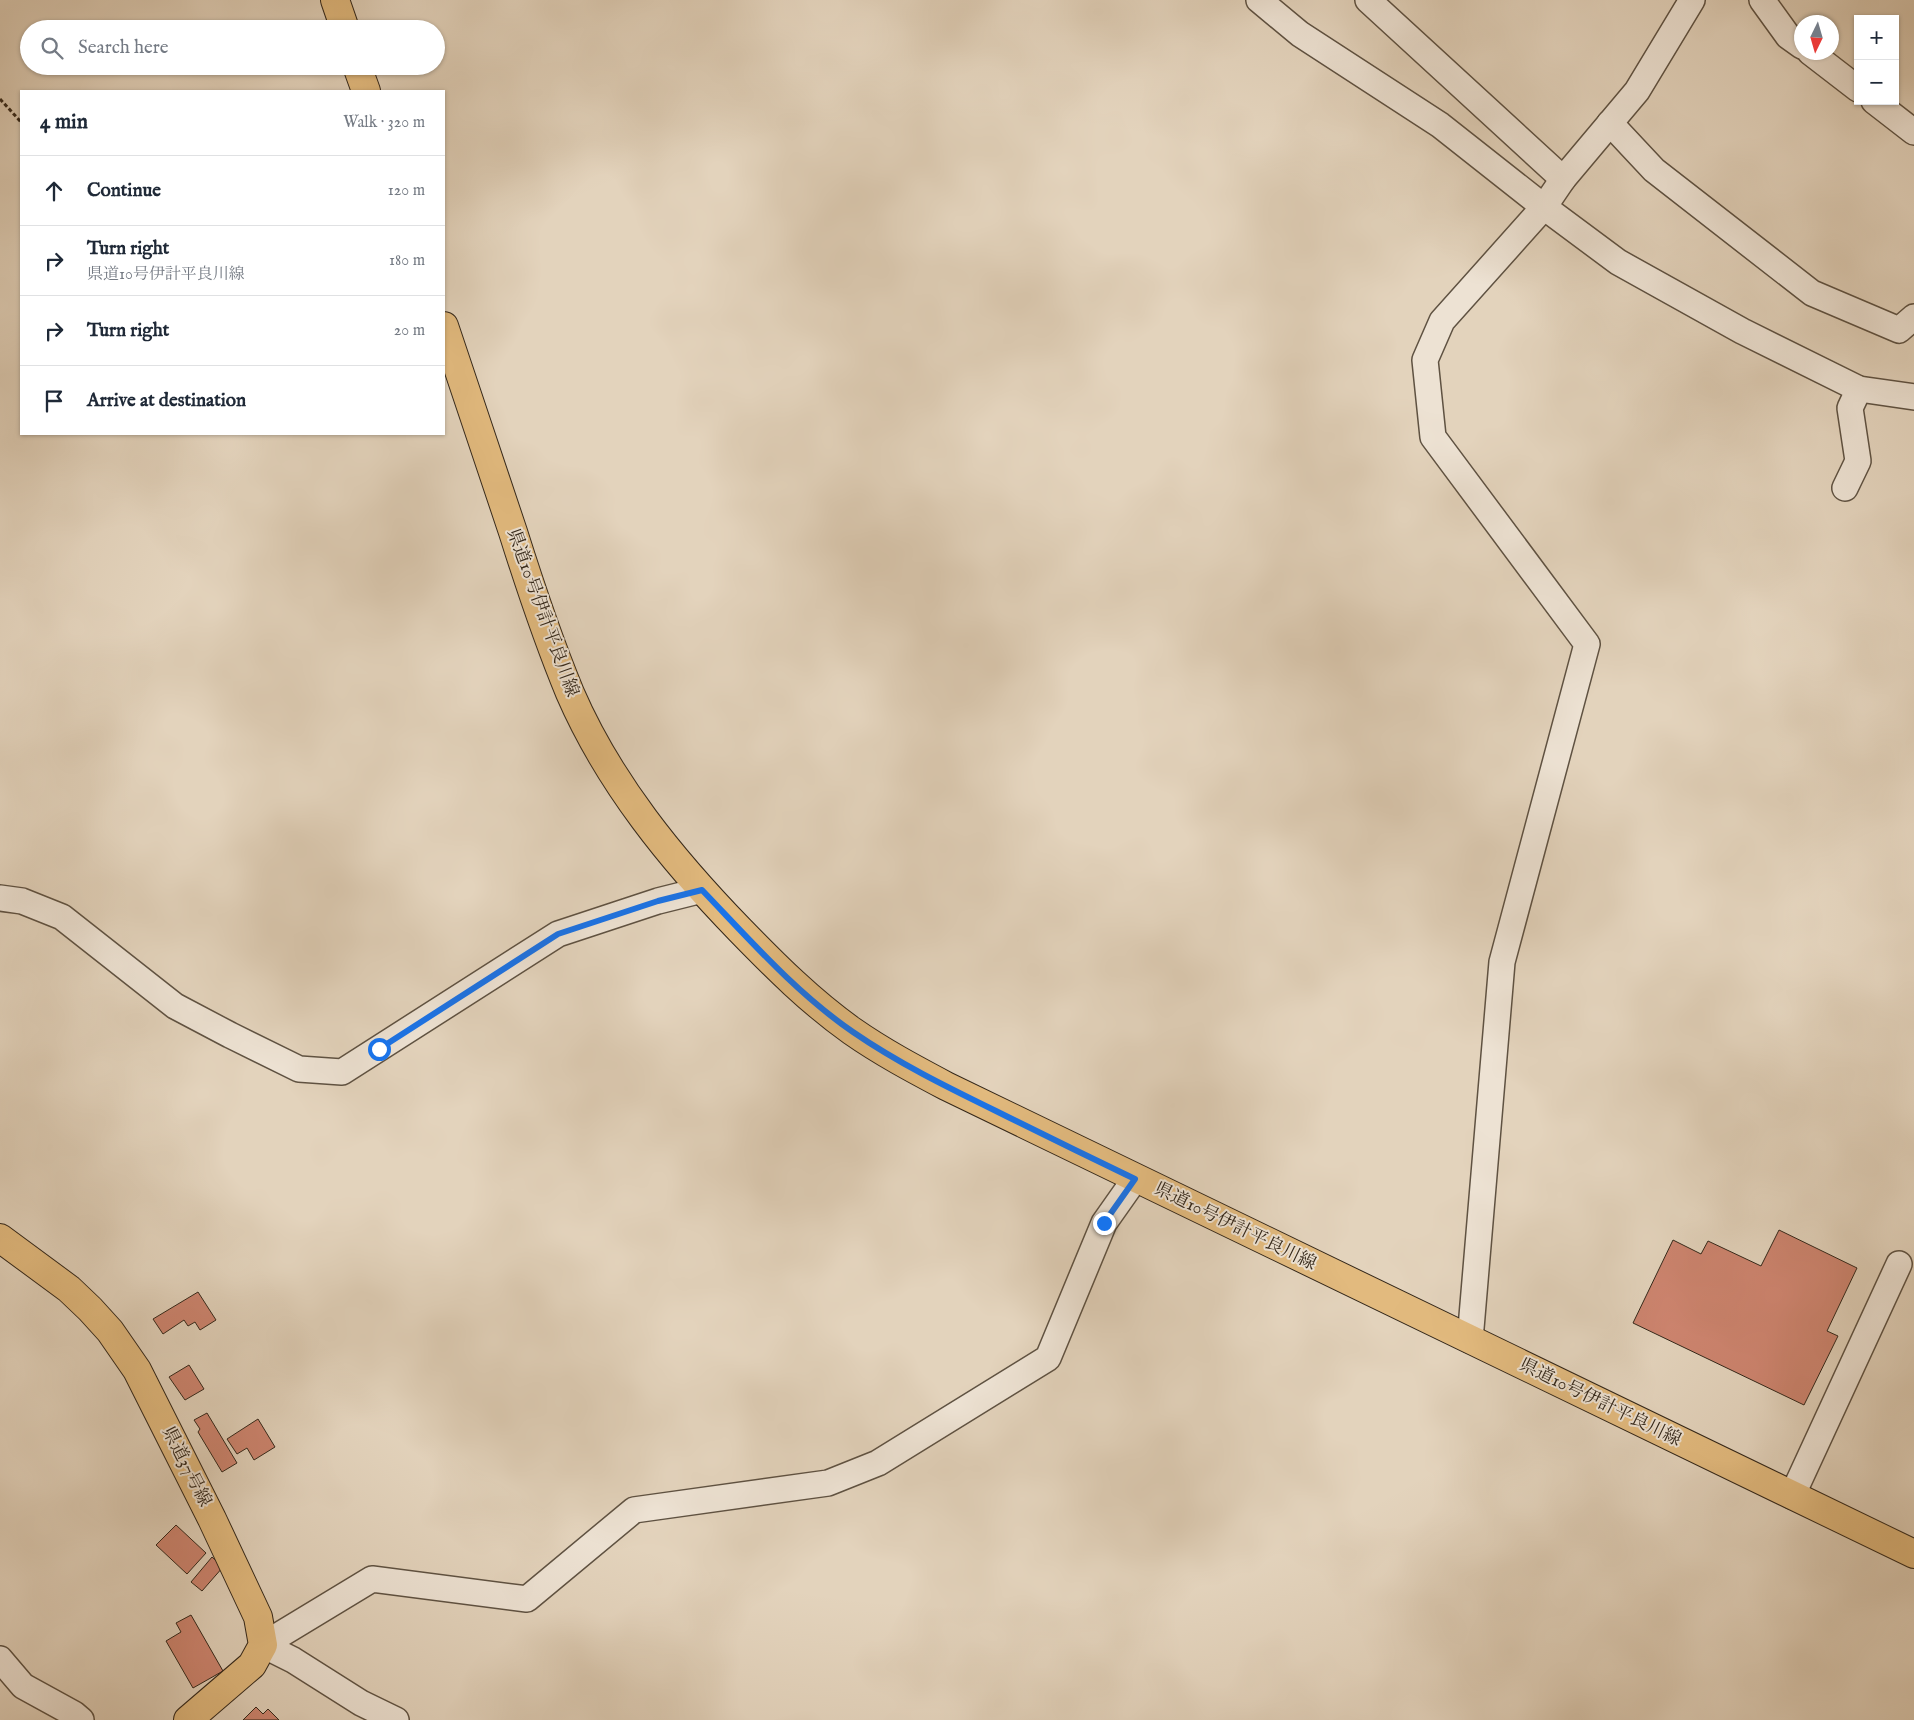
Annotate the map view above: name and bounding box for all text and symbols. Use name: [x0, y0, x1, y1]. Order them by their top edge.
north arrow: [1794, 15, 1839, 60]
map controls: [1854, 15, 1899, 105]
button: +: [1854, 15, 1899, 60]
search box: [20, 20, 445, 75]
icon: search: [38, 34, 66, 62]
text: Search here: [78, 36, 169, 60]
button: −: [1854, 60, 1899, 105]
text: 4 min: [40, 109, 88, 136]
text: Walk · 320 m: [343, 113, 425, 133]
icon: ahead: [40, 177, 68, 205]
text: Continue: [87, 179, 161, 203]
text: 120 m: [388, 181, 425, 201]
text: Turn right: [87, 237, 169, 261]
icon: right: [40, 247, 68, 275]
text: 180 m: [389, 251, 425, 271]
text: 県道10号伊計平良川線: [87, 265, 245, 285]
icon: right: [40, 317, 68, 345]
text: Turn right: [87, 319, 169, 343]
text: 20 m: [394, 321, 425, 341]
icon: arrive: [40, 387, 68, 415]
text: Arrive at destination: [87, 389, 246, 413]
street label: 県道10号伊計平良川線: [501, 526, 583, 700]
route start: [368, 1038, 391, 1061]
street label: 県道10号伊計平良川線: [1150, 1178, 1320, 1276]
route end: [1093, 1212, 1116, 1235]
street label: 県道10号伊計平良川線: [1515, 1354, 1685, 1452]
street label: 県道37号線: [156, 1423, 216, 1511]

